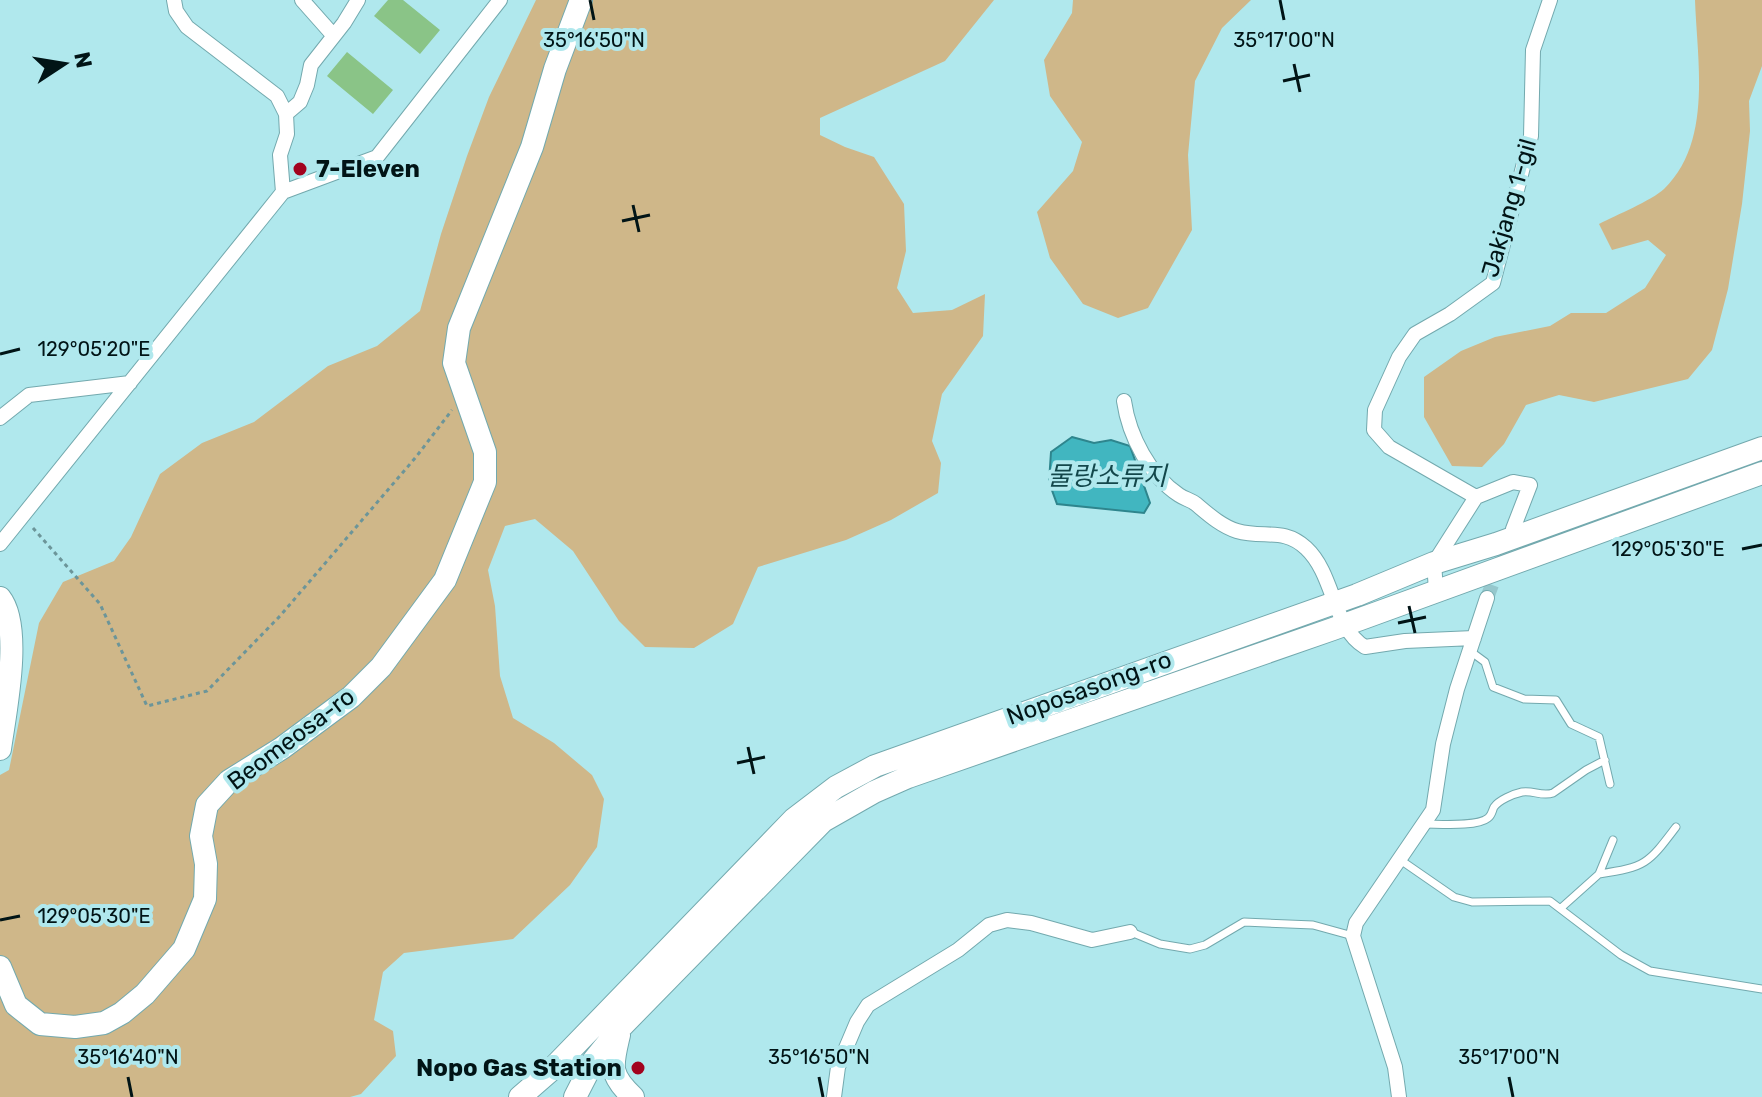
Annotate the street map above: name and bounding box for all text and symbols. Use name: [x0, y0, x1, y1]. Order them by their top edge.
north arrow: [24, 24, 104, 104]
text: 35°16'50"N: [543, 28, 645, 52]
text: 35°17'00"N: [1233, 28, 1335, 52]
text: N: [68, 49, 98, 70]
street label: Jakjang 1-gil: [1476, 136, 1542, 280]
place label: 7-Eleven: [316, 155, 420, 183]
marker: 7-Eleven: [291, 160, 309, 178]
text: 129°05'20"E: [38, 337, 150, 361]
water label: 물랑소류지: [1047, 461, 1169, 492]
text: 129°05'30"E: [1611, 537, 1725, 561]
street label: Noposasong-ro: [1003, 645, 1175, 731]
street label: Beomeosa-ro: [222, 682, 360, 796]
text: 129°05'30"E: [37, 904, 151, 928]
text: 35°16'40"N: [77, 1045, 179, 1069]
text: 35°16'50"N: [768, 1045, 870, 1069]
text: 35°17'00"N: [1458, 1045, 1560, 1069]
place label: Nopo Gas Station: [416, 1054, 622, 1082]
marker: Nopo Gas Station: [629, 1059, 647, 1077]

